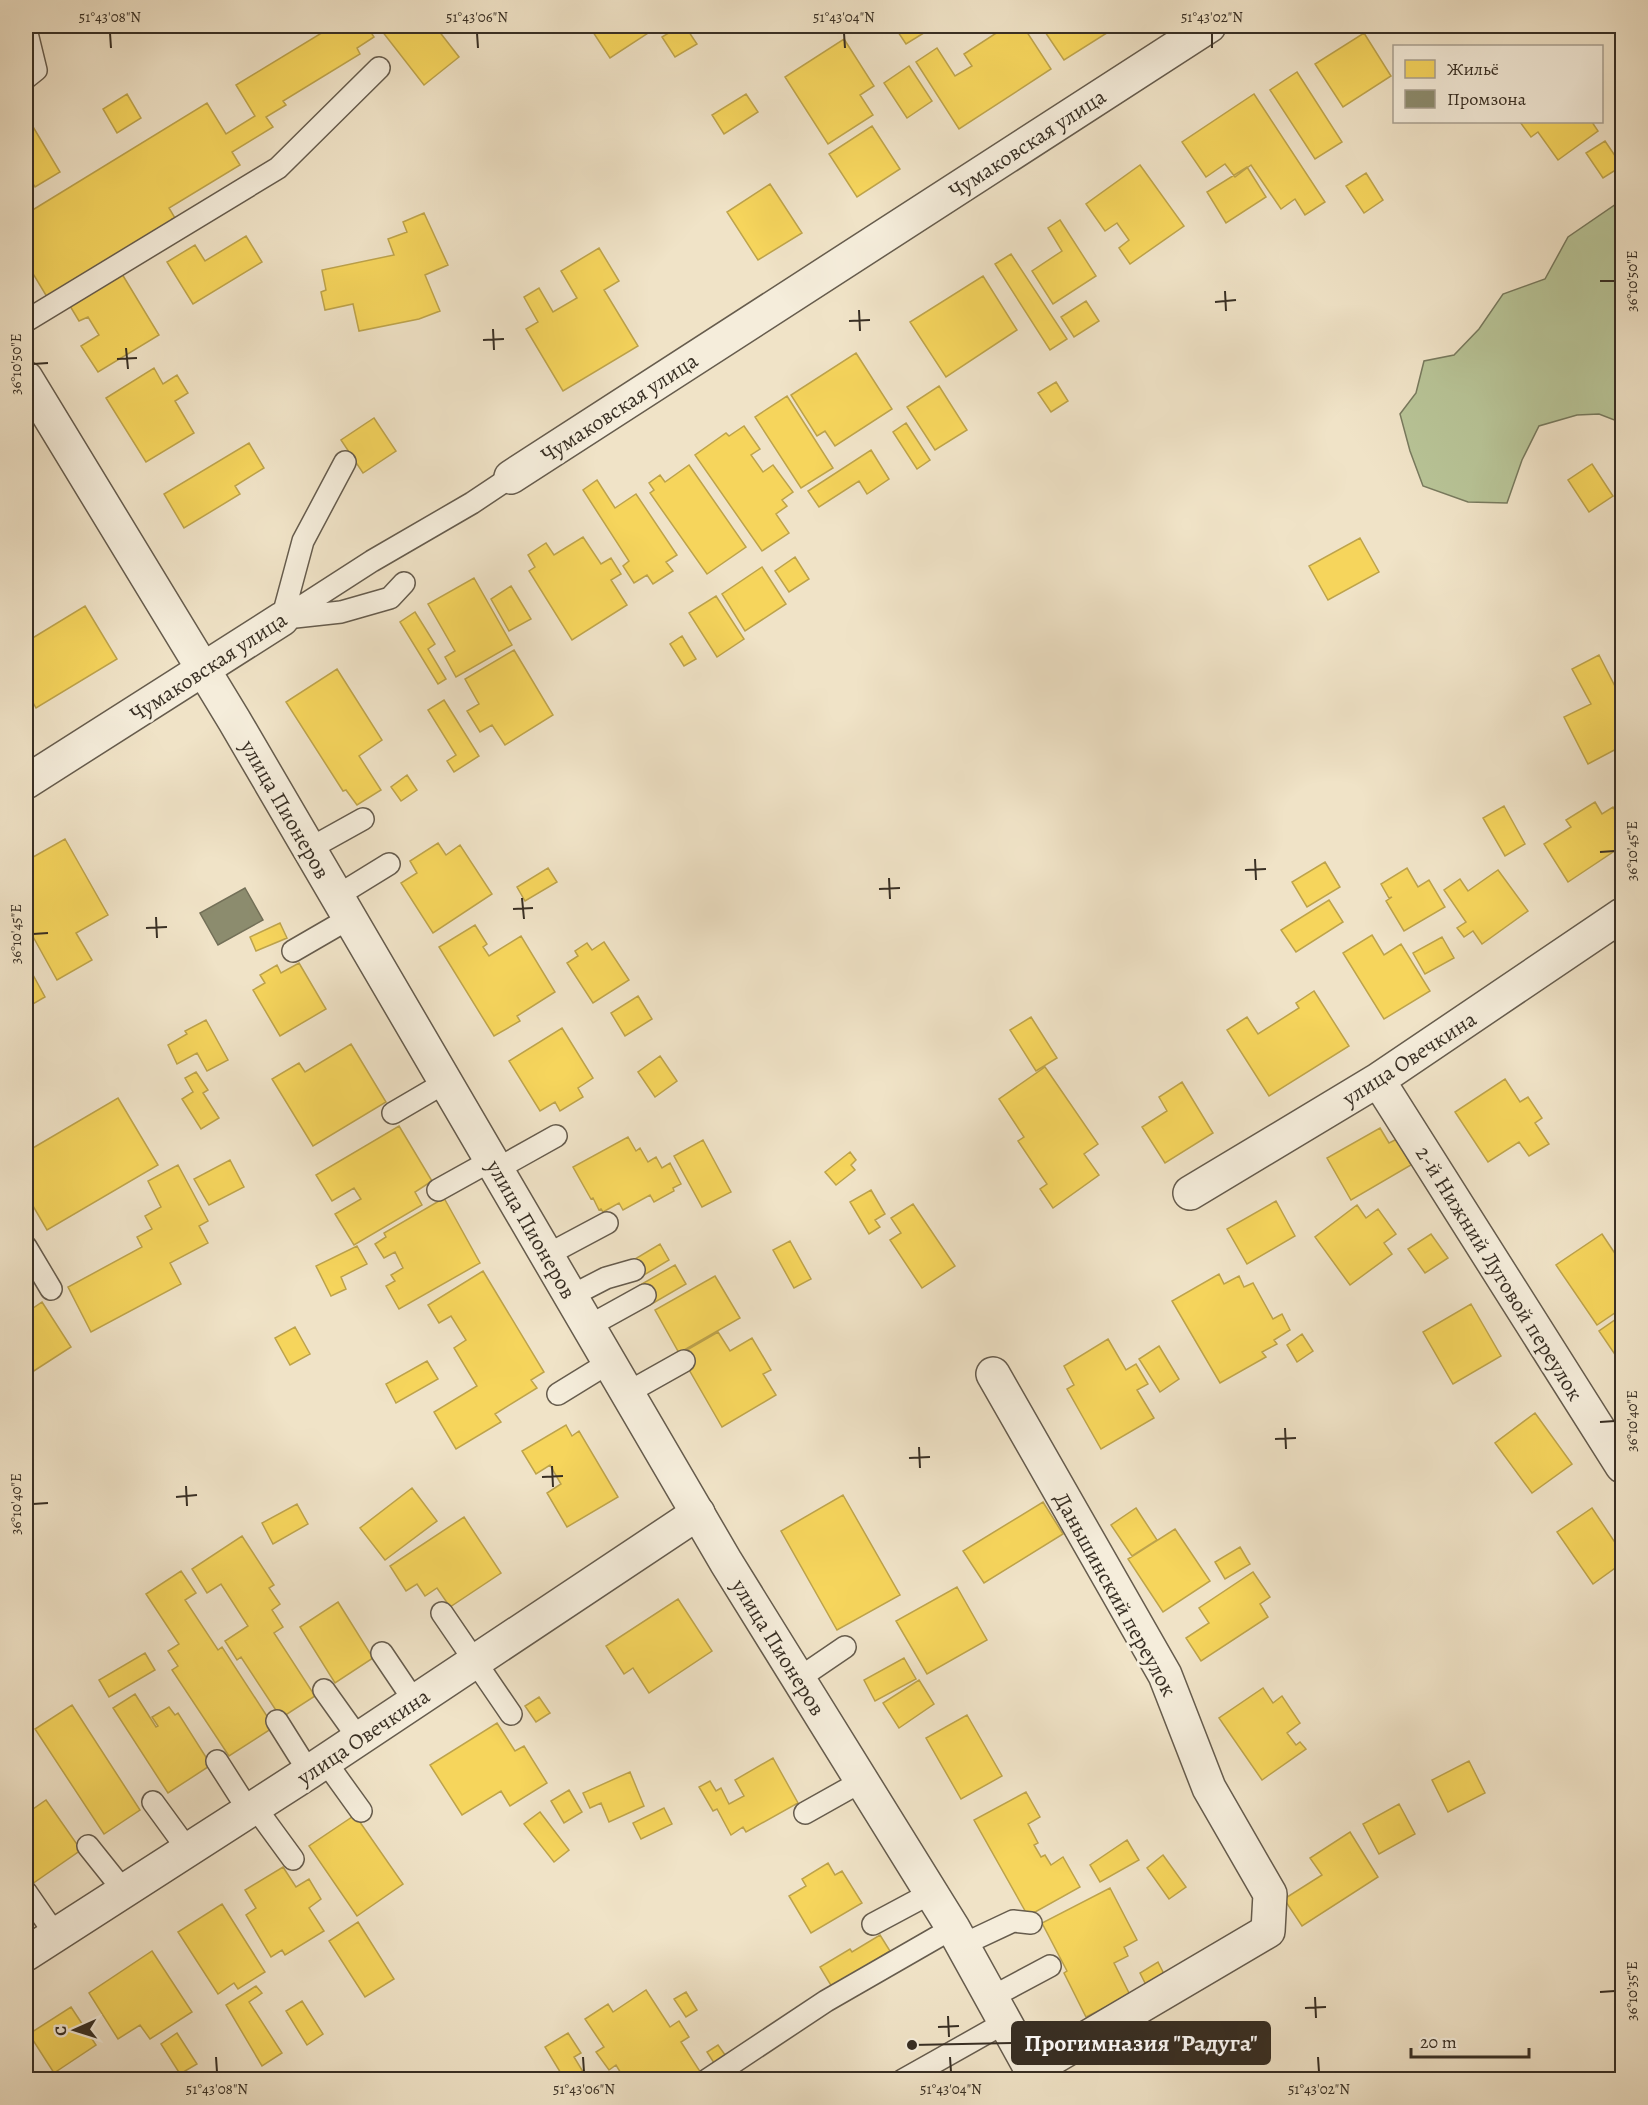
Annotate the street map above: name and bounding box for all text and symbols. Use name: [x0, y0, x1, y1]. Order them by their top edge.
text: 51°43'08"N: [79, 7, 141, 27]
text: 51°43'06"N: [446, 7, 508, 27]
text: 51°43'04"N: [813, 7, 875, 27]
text: 51°43'02"N: [1181, 7, 1243, 27]
legend: [1393, 45, 1603, 123]
text: Жильё: [1447, 57, 1499, 81]
street label: Чумаковская улица: [943, 81, 1113, 206]
text: Промзона: [1447, 87, 1527, 111]
text: 36°10'50"E: [1622, 250, 1642, 312]
text: 36°10'50"E: [6, 333, 26, 395]
street label: Чумаковская улица: [535, 345, 705, 470]
street label: Чумаковская улица: [124, 604, 294, 729]
street label: улица Пионеров: [233, 734, 337, 885]
text: 36°10'45"E: [1622, 821, 1642, 881]
text: 36°10'45"E: [6, 904, 26, 964]
street label: улица Овечкина: [1336, 1004, 1483, 1114]
street label: 2-й Нижний Луговой переулок: [1408, 1140, 1590, 1407]
street label: улица Пионеров: [479, 1154, 583, 1305]
text: 36°10'40"E: [1622, 1390, 1642, 1452]
text: 36°10'40"E: [6, 1473, 26, 1535]
street label: Даньшинский переулок: [1046, 1487, 1184, 1702]
street label: улица Пионеров: [724, 1573, 832, 1722]
street label: улица Овечкина: [290, 1681, 436, 1793]
text: 36°10'35"E: [1622, 1961, 1642, 2021]
north arrow: [45, 2000, 105, 2060]
scale bar: [1411, 2021, 1530, 2059]
callout: Прогимназия "Радуга": [1012, 2022, 1270, 2064]
text: С: [50, 2025, 72, 2036]
text: Прогимназия "Радуга": [1024, 2027, 1258, 2059]
text: 20 m: [1420, 2030, 1457, 2054]
text: 51°43'08"N: [186, 2079, 248, 2099]
text: 51°43'06"N: [553, 2079, 615, 2099]
text: 51°43'04"N: [920, 2079, 982, 2099]
text: 51°43'02"N: [1288, 2079, 1350, 2099]

